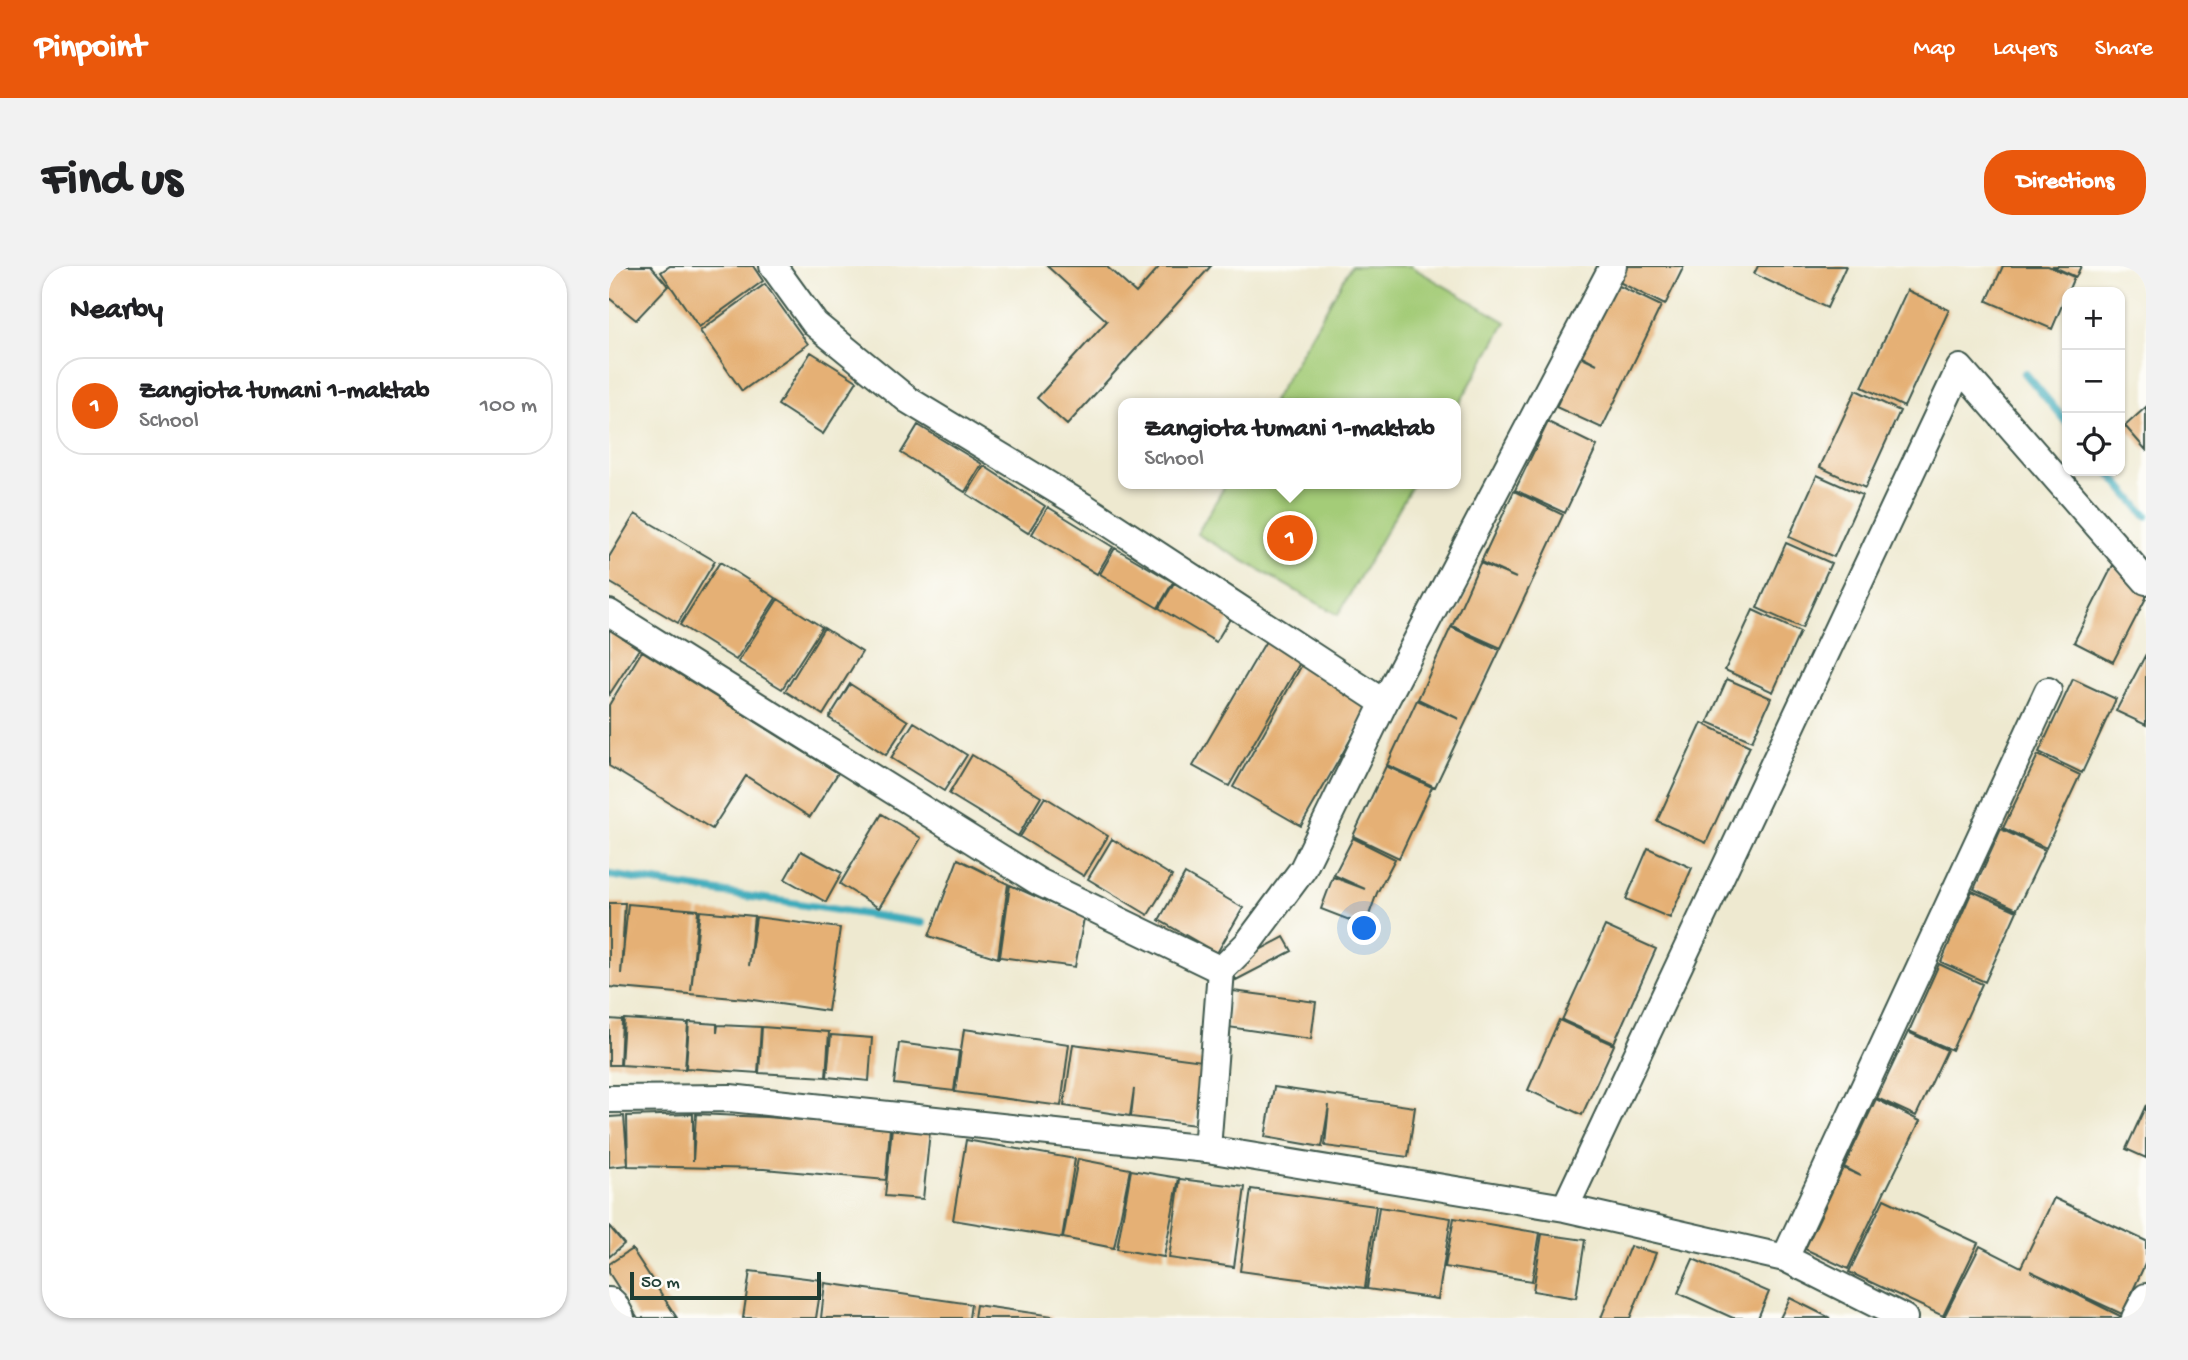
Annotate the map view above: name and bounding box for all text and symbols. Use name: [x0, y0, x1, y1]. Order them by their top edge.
text: Pinpoint: [35, 30, 146, 68]
text: Map: [1913, 35, 1955, 64]
text: Layers: [1993, 35, 2057, 64]
text: Share: [2095, 35, 2153, 64]
button: Directions: [1984, 150, 2146, 215]
text: Find us: [42, 153, 182, 211]
map controls: [2062, 287, 2125, 476]
button: +: [2062, 287, 2125, 350]
text: Nearby: [70, 294, 163, 329]
button: −: [2062, 350, 2125, 413]
text: Zangiota tumani 1-maktab: [139, 377, 430, 408]
text: 1: [90, 393, 100, 420]
text: 100 m: [480, 393, 537, 420]
popup: [1118, 398, 1461, 489]
text: School: [139, 408, 199, 435]
button: locate: [2062, 413, 2125, 476]
text: Zangiota tumani 1-maktab: [1144, 415, 1435, 446]
text: School: [1144, 446, 1204, 473]
pin: 1: [1267, 512, 1313, 564]
your location: [1347, 911, 1381, 945]
scale bar: [630, 1269, 821, 1301]
text: 50 m: [641, 1272, 680, 1295]

